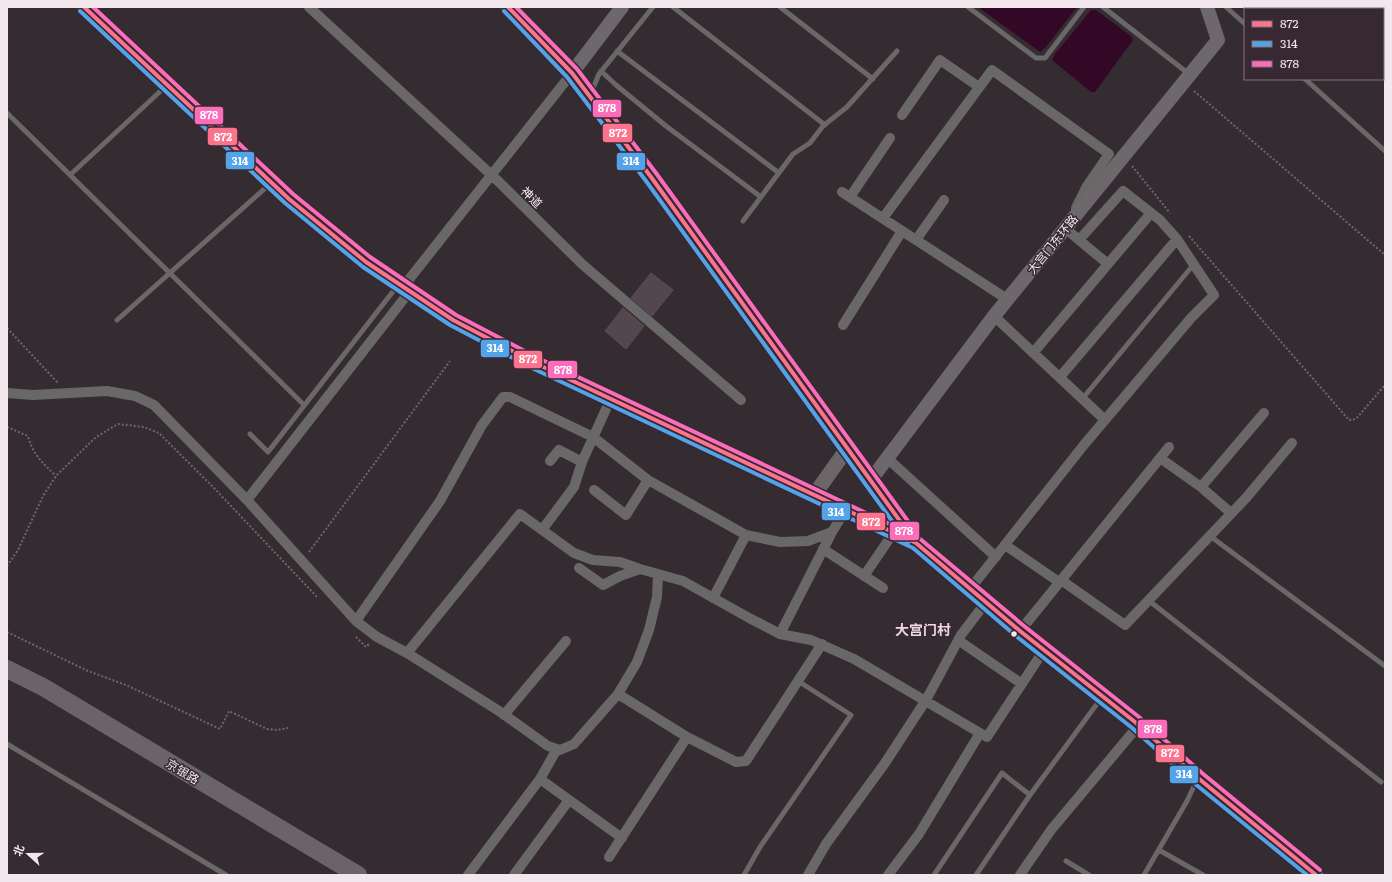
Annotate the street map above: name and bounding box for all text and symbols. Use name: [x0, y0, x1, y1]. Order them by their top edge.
legend: [1244, 8, 1384, 80]
text: 872: [1280, 14, 1299, 32]
text: 314: [1280, 34, 1298, 52]
text: 878: [1280, 54, 1300, 72]
line badge: 878: [592, 99, 622, 118]
text: 878: [598, 99, 617, 115]
line badge: 878: [194, 106, 224, 125]
text: 878: [200, 106, 219, 122]
line badge: 872: [602, 123, 633, 143]
text: 872: [609, 124, 627, 140]
line badge: 872: [207, 127, 238, 146]
text: 872: [214, 128, 232, 144]
line badge: 314: [225, 151, 255, 170]
text: 314: [232, 152, 249, 168]
line badge: 314: [616, 152, 646, 171]
text: 314: [623, 152, 640, 168]
street label: 神道: [517, 182, 547, 212]
street label: 大宫门东环路: [1022, 210, 1082, 278]
line badge: 314: [480, 339, 510, 358]
text: 314: [487, 339, 504, 355]
line badge: 872: [513, 350, 543, 369]
text: 872: [519, 350, 537, 366]
line badge: 878: [547, 360, 578, 379]
text: 878: [554, 361, 573, 377]
line badge: 314: [821, 502, 851, 521]
text: 314: [828, 503, 845, 519]
line badge: 872: [856, 512, 886, 531]
text: 872: [862, 513, 880, 529]
line badge: 878: [889, 521, 920, 541]
text: 878: [895, 522, 914, 538]
district label: 大宫门村: [895, 619, 951, 639]
unlabelled marker: [1009, 629, 1019, 639]
line badge: 878: [1137, 719, 1168, 739]
text: 878: [1144, 720, 1163, 736]
line badge: 872: [1155, 744, 1185, 763]
text: 872: [1161, 744, 1179, 760]
street label: 京银路: [163, 754, 203, 788]
line badge: 314: [1169, 765, 1199, 784]
text: 314: [1176, 765, 1193, 781]
north arrow: [8, 834, 48, 874]
text: 北: [8, 842, 27, 858]

